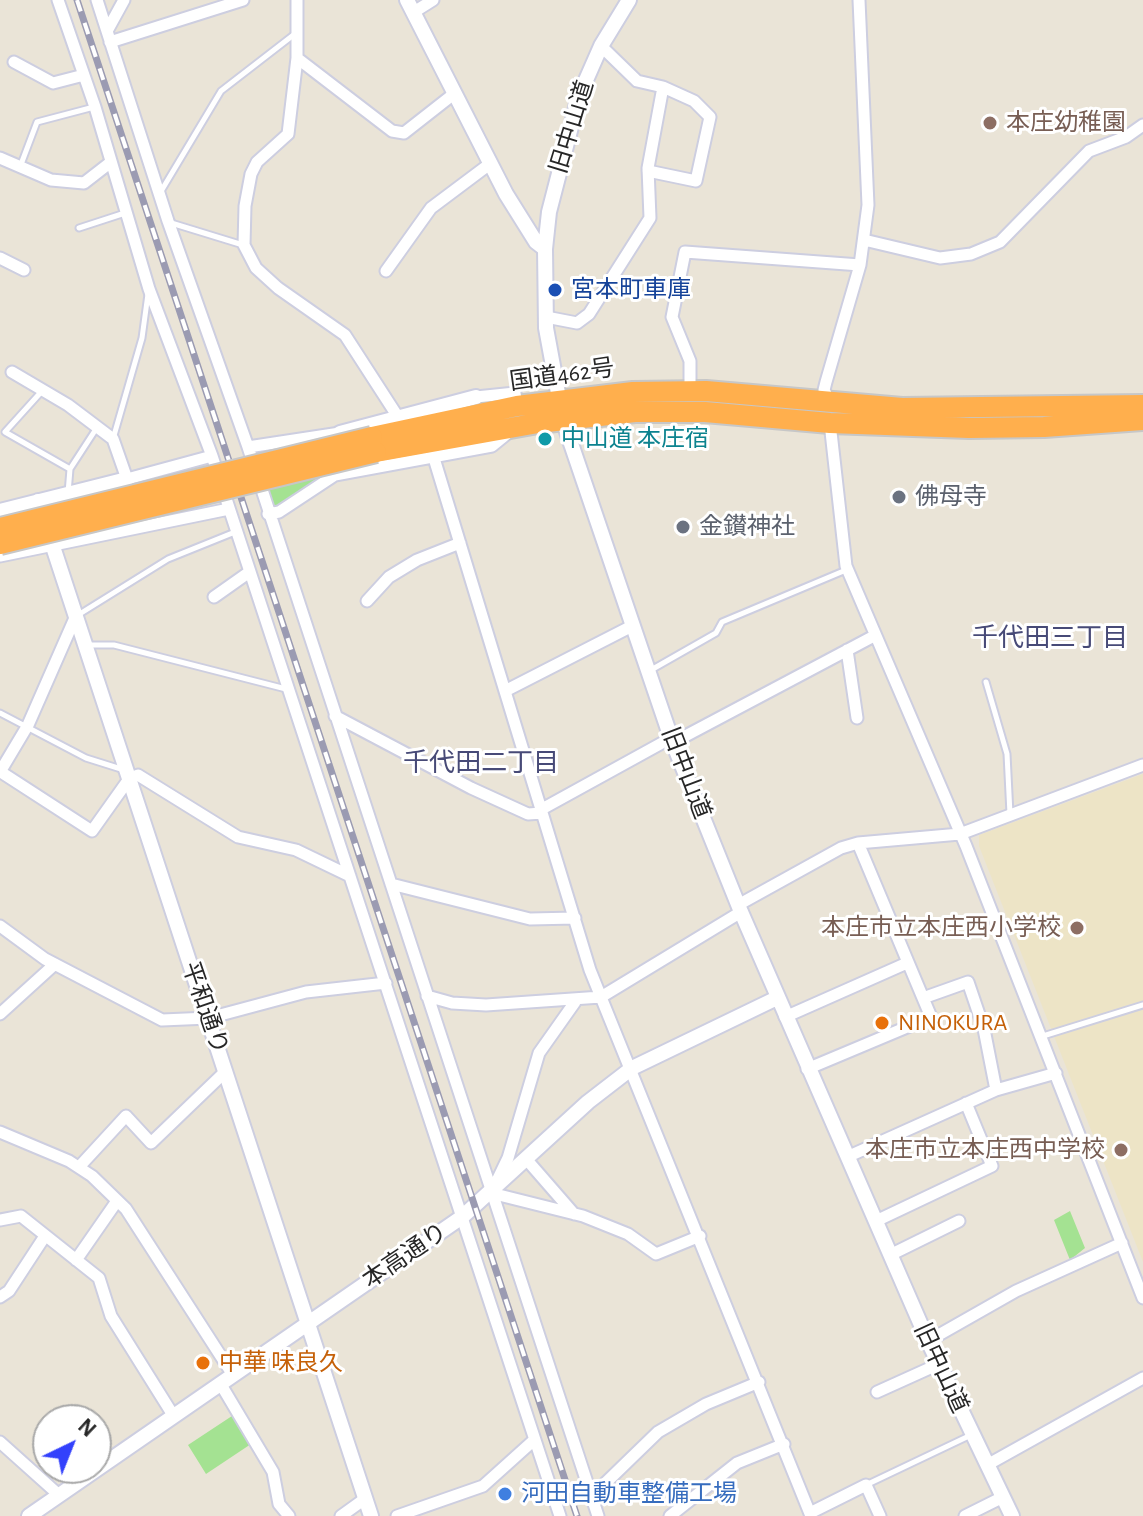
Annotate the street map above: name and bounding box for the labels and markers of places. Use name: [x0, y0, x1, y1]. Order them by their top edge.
place label: 本庄幼稚園: [1006, 109, 1126, 137]
marker: 本庄幼稚園: [981, 114, 999, 132]
place label: 宮本町車庫: [571, 276, 691, 304]
marker: 宮本町車庫: [546, 281, 564, 299]
place label: 中山道 本庄宿: [561, 425, 709, 453]
marker: 中山道 本庄宿: [536, 430, 554, 448]
place label: 佛母寺: [915, 483, 987, 511]
marker: 佛母寺: [890, 488, 908, 506]
place label: 金鑚神社: [699, 513, 795, 541]
marker: 金鑚神社: [674, 518, 692, 536]
place label: 本庄市立本庄西小学校: [821, 914, 1061, 942]
marker: 本庄市立本庄西小学校: [1068, 919, 1086, 937]
place label: NINOKURA: [898, 1009, 1007, 1037]
marker: NINOKURA: [873, 1014, 891, 1032]
place label: 本庄市立本庄西中学校: [865, 1136, 1105, 1164]
marker: 本庄市立本庄西中学校: [1112, 1141, 1130, 1159]
place label: 中華 味良久: [219, 1349, 343, 1377]
marker: 中華 味良久: [194, 1354, 212, 1372]
place label: 河田自動車整備工場: [521, 1480, 737, 1508]
marker: 河田自動車整備工場: [496, 1485, 514, 1503]

